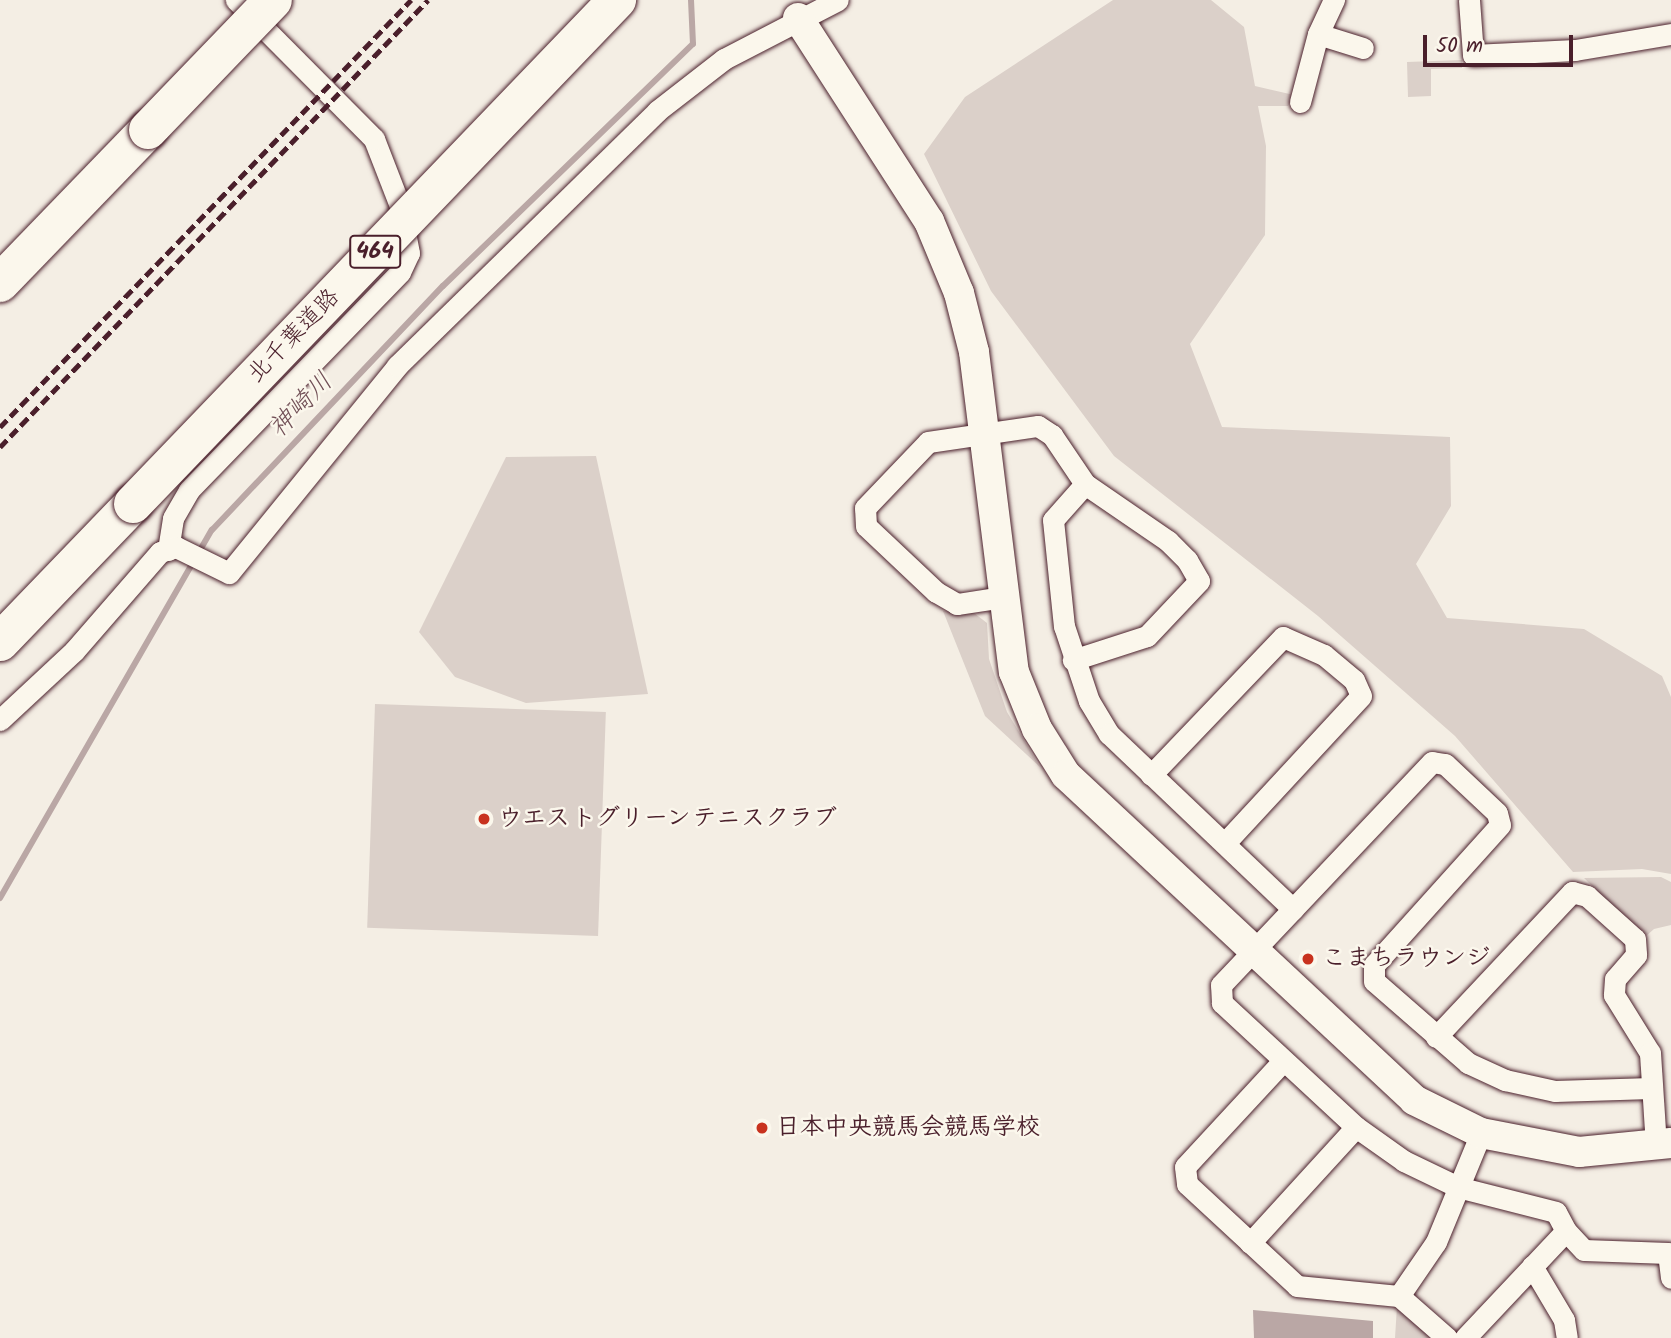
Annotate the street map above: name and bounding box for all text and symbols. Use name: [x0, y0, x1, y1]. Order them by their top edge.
scale bar: [1426, 21, 1576, 65]
text: 50 m: [1436, 30, 1483, 63]
road number: 464: [349, 232, 401, 272]
street label: 北千葉道路: [242, 283, 346, 389]
water label: 神崎川: [264, 367, 340, 445]
place label: ウエストグリーンテニスクラブ: [498, 805, 834, 833]
marker: ウエストグリーンテニスクラブ: [476, 811, 492, 827]
place label: こまちラウンジ: [1322, 945, 1490, 973]
marker: こまちラウンジ: [1300, 951, 1316, 967]
place label: 日本中央競馬会競馬学校: [776, 1114, 1040, 1142]
marker: 日本中央競馬会競馬学校: [754, 1120, 770, 1136]

